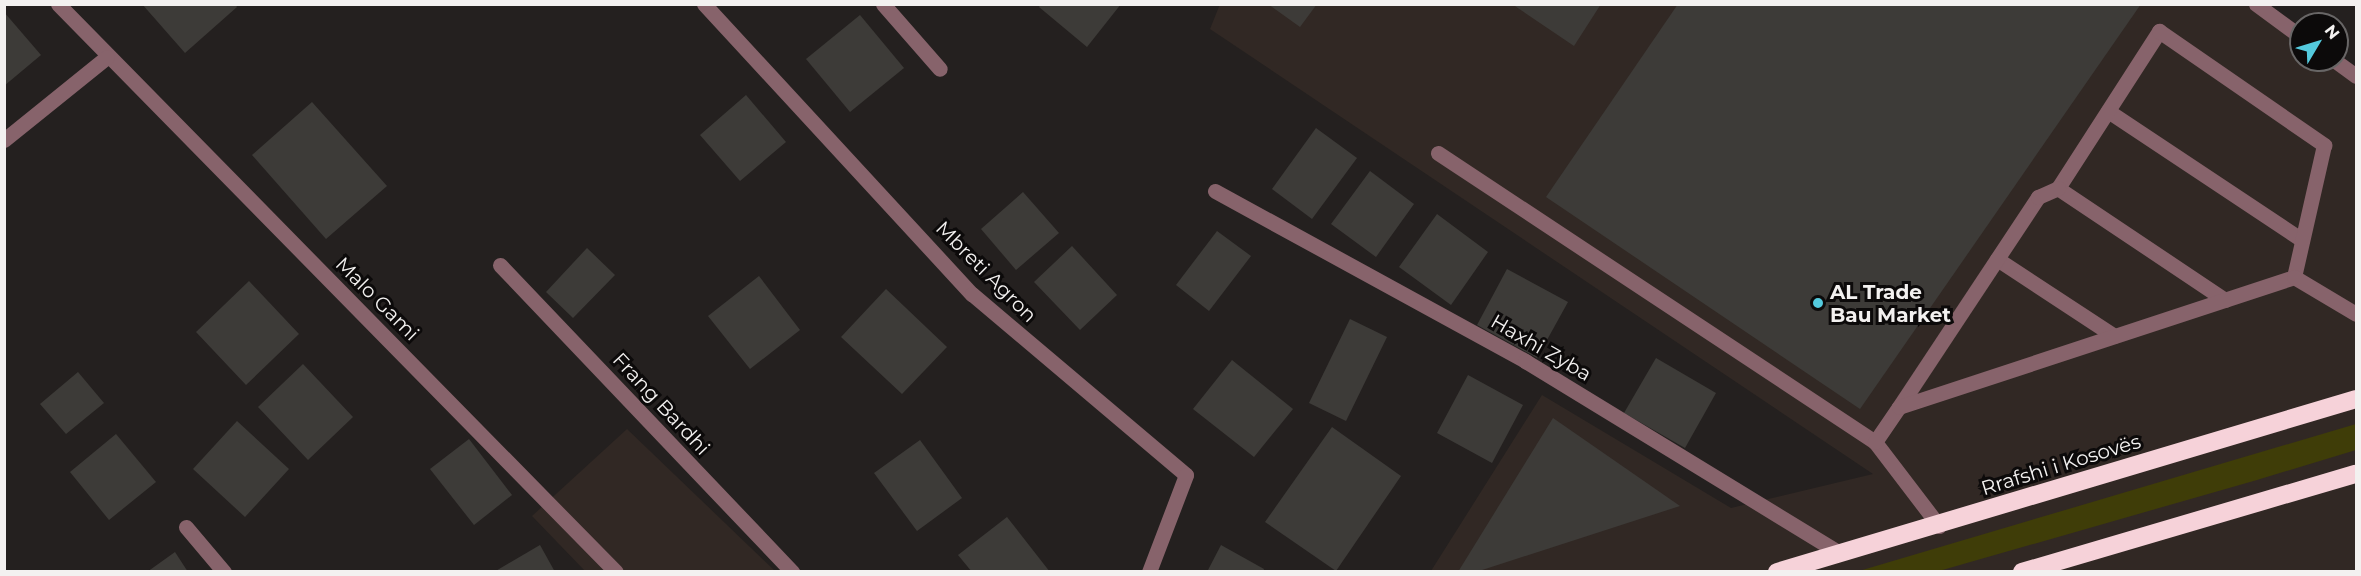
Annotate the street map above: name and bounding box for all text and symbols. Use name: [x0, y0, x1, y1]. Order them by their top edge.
north arrow: [2289, 12, 2349, 72]
text: N: [2321, 21, 2343, 43]
street label: Mbreti Agron: [930, 216, 1042, 328]
street label: Malo Gami: [330, 252, 424, 346]
place label: AL Trade Bau Market: [1830, 280, 1951, 327]
marker: AL Trade Bau Market: [1811, 296, 1825, 310]
street label: Haxhi Zyba: [1486, 310, 1596, 386]
street label: Frang Bardhi: [608, 348, 714, 460]
street label: Rrafshi i Kosovës: [1978, 429, 2144, 501]

